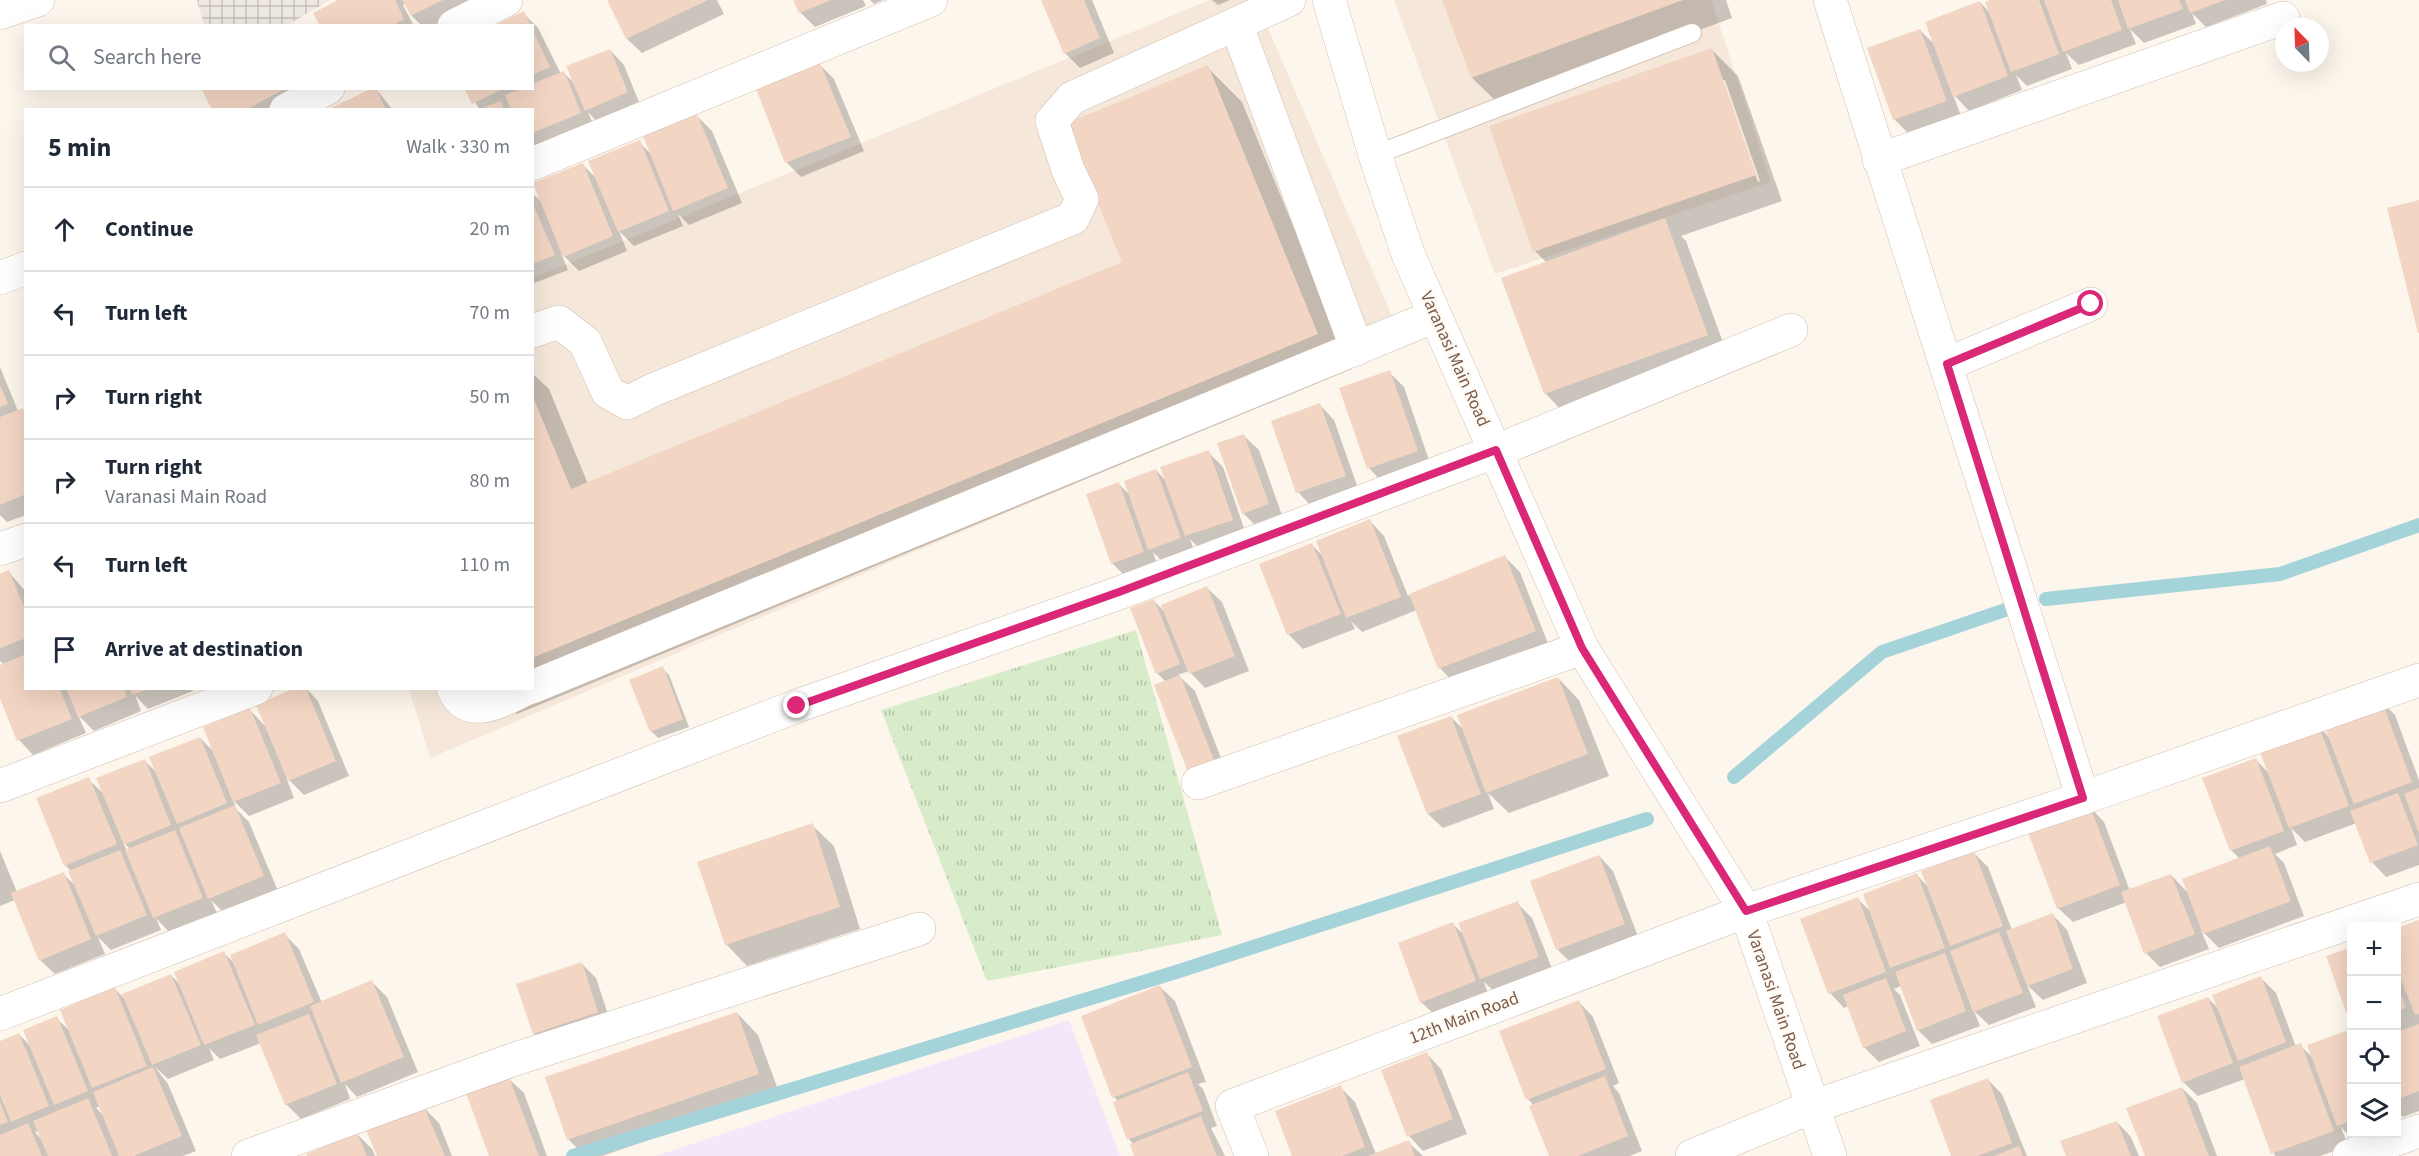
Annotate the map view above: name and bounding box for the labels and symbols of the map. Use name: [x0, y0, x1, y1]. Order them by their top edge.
north arrow: [2275, 18, 2329, 72]
street label: Varanasi Main Road: [1414, 287, 1496, 431]
route start: [2077, 290, 2103, 316]
route end: [783, 692, 809, 718]
street label: Varanasi Main Road: [1740, 927, 1812, 1073]
street label: 12th Main Road: [1405, 986, 1523, 1050]

